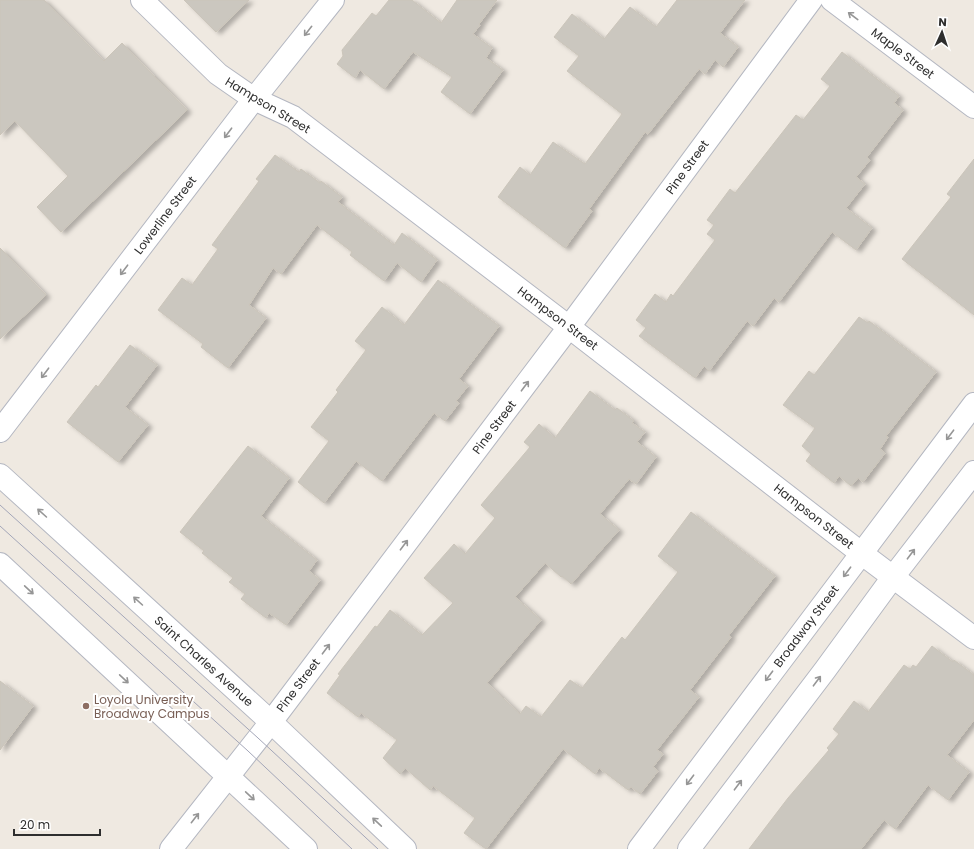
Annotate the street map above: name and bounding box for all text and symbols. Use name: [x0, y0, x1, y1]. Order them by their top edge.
one-way arrow: [848, 12, 859, 20]
north arrow: [922, 12, 962, 52]
text: N: [938, 14, 947, 30]
street label: Maple Street: [868, 24, 938, 82]
one-way arrow: [304, 25, 313, 36]
street label: Hampson Street: [222, 73, 314, 137]
one-way arrow: [224, 127, 232, 138]
street label: Pine Street: [661, 136, 713, 198]
street label: Lowerline Street: [130, 172, 200, 258]
one-way arrow: [119, 264, 128, 275]
street label: Hampson Street: [514, 282, 602, 354]
one-way arrow: [40, 367, 49, 378]
one-way arrow: [520, 380, 529, 391]
street label: Pine Street: [468, 397, 520, 457]
one-way arrow: [946, 430, 955, 441]
street label: Hampson Street: [771, 479, 857, 553]
one-way arrow: [37, 509, 47, 518]
one-way arrow: [400, 540, 408, 551]
one-way arrow: [906, 549, 915, 560]
one-way arrow: [842, 567, 851, 578]
street label: Broadway Street: [769, 581, 843, 671]
one-way arrow: [23, 585, 33, 594]
one-way arrow: [132, 596, 143, 605]
street label: Saint Charles Avenue: [151, 612, 257, 710]
one-way arrow: [321, 644, 330, 655]
street label: Pine Street: [272, 655, 324, 715]
one-way arrow: [764, 671, 773, 682]
one-way arrow: [119, 674, 129, 683]
one-way arrow: [812, 676, 821, 687]
place label: Loyola University Broadway Campus: [94, 691, 209, 722]
marker: Loyola University Broadway Campus: [81, 701, 91, 711]
one-way arrow: [686, 775, 695, 786]
one-way arrow: [734, 779, 742, 790]
one-way arrow: [245, 791, 255, 801]
scale bar: [14, 811, 100, 837]
one-way arrow: [190, 813, 199, 824]
text: 20 m: [20, 816, 50, 833]
one-way arrow: [372, 817, 382, 827]

